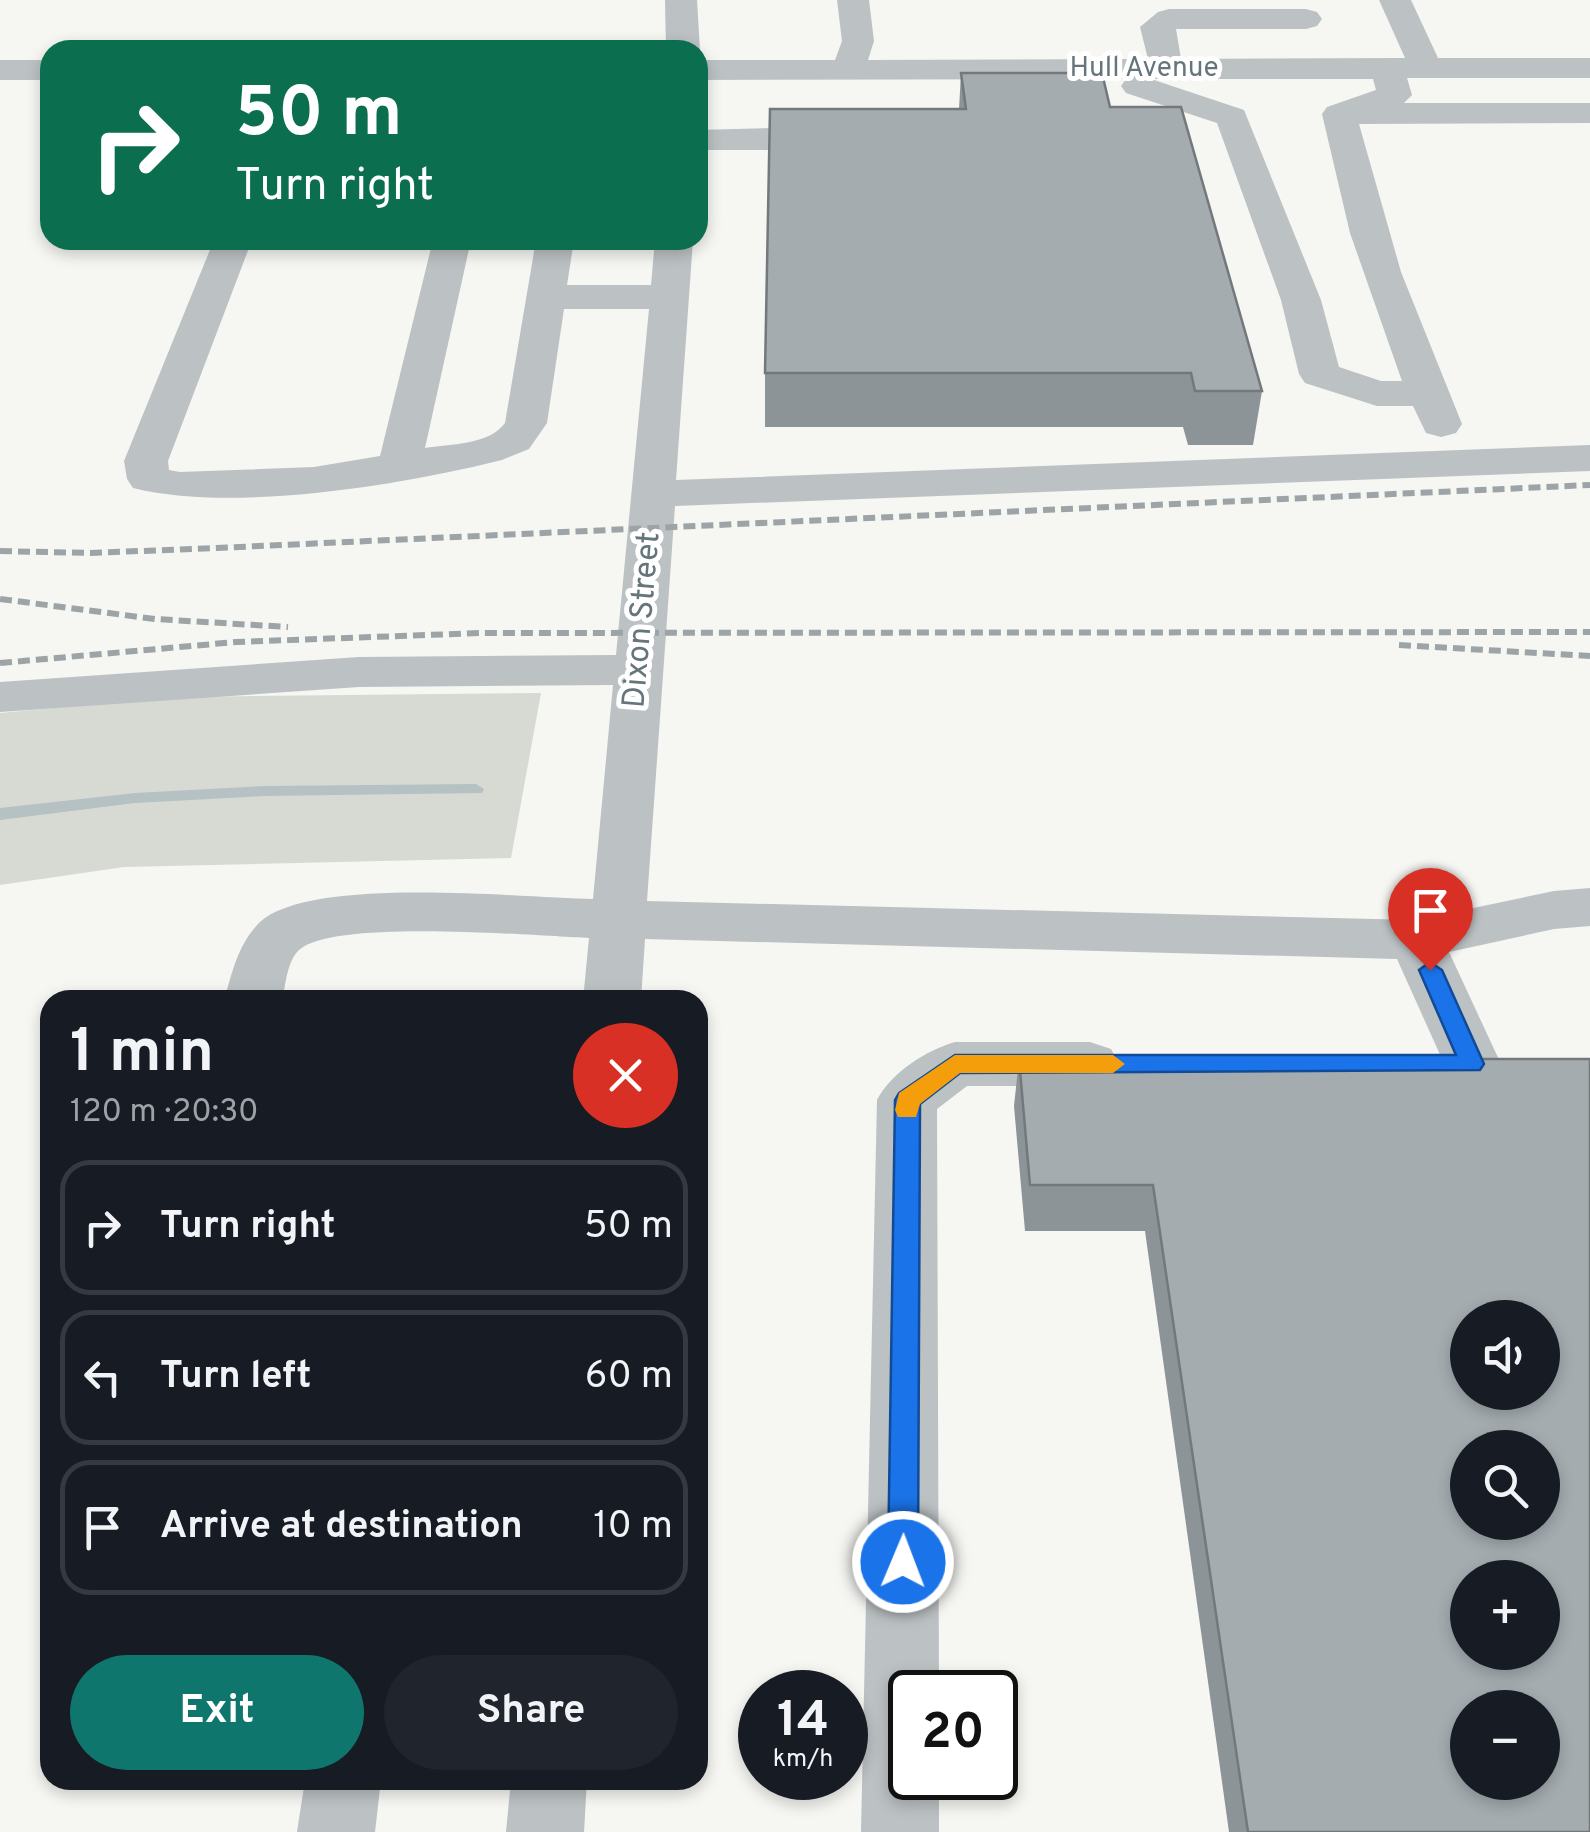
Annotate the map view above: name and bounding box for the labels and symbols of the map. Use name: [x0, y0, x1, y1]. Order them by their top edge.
street label: Hull Avenue: [1069, 51, 1219, 87]
street label: Dixon Street: [615, 530, 671, 710]
pin: [1388, 868, 1473, 971]
position arrow: [851, 1510, 955, 1614]
speed limit sign: 20: [888, 1670, 1018, 1800]

